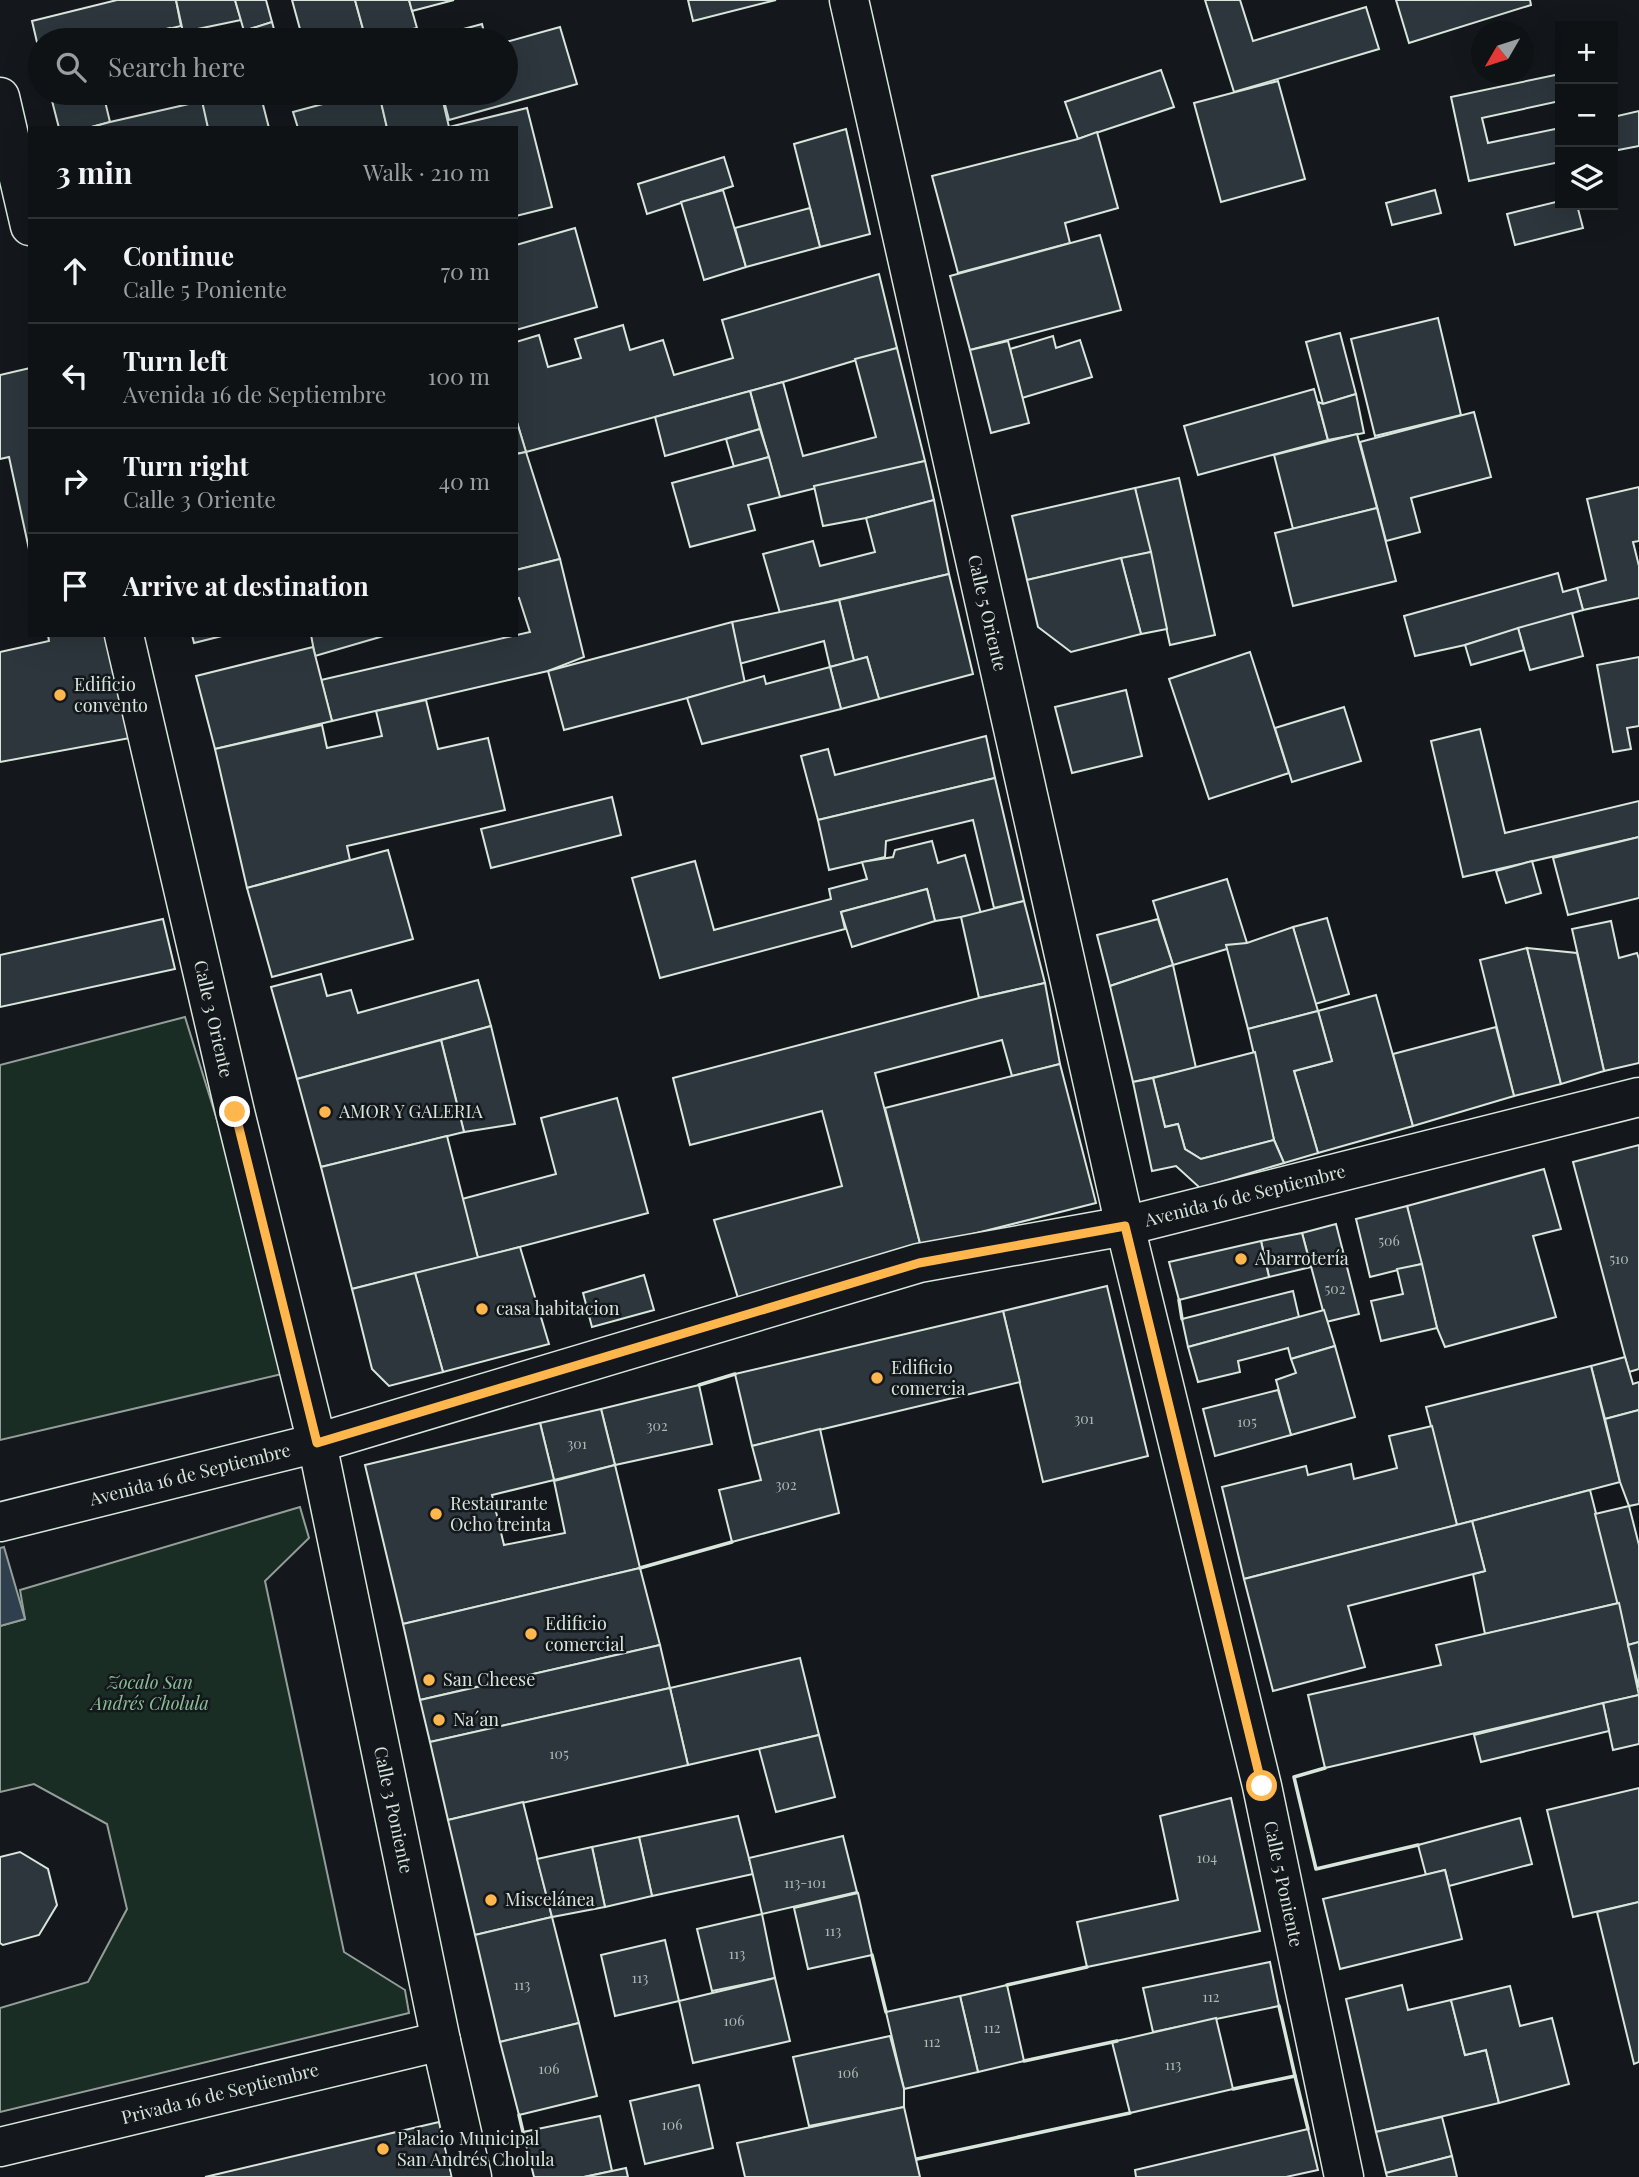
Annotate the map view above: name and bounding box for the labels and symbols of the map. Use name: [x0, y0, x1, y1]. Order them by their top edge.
north arrow: [1471, 21, 1534, 84]
street label: Calle 5 Oriente: [963, 552, 1013, 673]
place label: Edificio convento: [74, 672, 148, 717]
marker: Edificio convento: [52, 687, 68, 703]
street label: Calle 3 Oriente: [189, 958, 239, 1080]
route end: [219, 1096, 250, 1127]
place label: AMOR Y GALERIA: [338, 1099, 484, 1123]
marker: AMOR Y GALERIA: [317, 1104, 333, 1120]
street label: Avenida 16 de Septiembre: [1141, 1158, 1348, 1232]
house number: 506: [1378, 1231, 1400, 1250]
place label: Abarrotería: [1254, 1246, 1349, 1270]
house number: 510: [1609, 1249, 1629, 1268]
marker: Abarrotería: [1233, 1251, 1249, 1267]
house number: 502: [1325, 1279, 1346, 1298]
place label: casa habitacion: [496, 1296, 620, 1320]
marker: casa habitacion: [474, 1301, 490, 1317]
place label: Edificio comercia: [891, 1355, 965, 1400]
marker: Edificio comercia: [869, 1370, 885, 1386]
house number: 301: [1074, 1409, 1094, 1428]
house number: 105: [1237, 1412, 1257, 1431]
house number: 302: [646, 1416, 668, 1435]
house number: 301: [567, 1434, 587, 1453]
street label: Avenida 16 de Septiembre: [86, 1437, 293, 1511]
house number: 302: [775, 1475, 797, 1494]
place label: Restaurante Ocho treinta: [450, 1491, 551, 1536]
marker: Restaurante Ocho treinta: [428, 1506, 444, 1522]
place label: Edificio comercial: [545, 1611, 625, 1656]
marker: Edificio comercial: [523, 1626, 539, 1642]
place label: San Cheese: [443, 1667, 535, 1691]
park label: Zocalo San Andrés Cholula: [89, 1670, 209, 1715]
marker: San Cheese: [421, 1672, 437, 1688]
place label: Na´an: [453, 1707, 499, 1731]
marker: Na´an: [431, 1712, 447, 1728]
street label: Calle 3 Poniente: [369, 1744, 419, 1875]
house number: 105: [549, 1744, 569, 1763]
route start: [1246, 1770, 1277, 1801]
street label: Calle 5 Poniente: [1259, 1819, 1309, 1949]
house number: 104: [1197, 1848, 1217, 1867]
house number: 113-101: [784, 1873, 826, 1892]
place label: Miscelánea: [505, 1887, 595, 1911]
marker: Miscelánea: [483, 1892, 499, 1908]
house number: 113: [825, 1921, 841, 1940]
house number: 113: [729, 1944, 745, 1963]
house number: 113: [632, 1968, 648, 1987]
house number: 113: [514, 1975, 530, 1994]
house number: 112: [1202, 1987, 1220, 2006]
house number: 106: [724, 2011, 744, 2030]
house number: 112: [983, 2018, 1001, 2037]
house number: 112: [923, 2032, 941, 2051]
house number: 113: [1165, 2055, 1181, 2074]
street label: Privada 16 de Septiembre: [119, 2057, 321, 2129]
house number: 106: [539, 2059, 559, 2078]
house number: 106: [838, 2063, 858, 2082]
house number: 106: [662, 2115, 682, 2134]
place label: Palacio Municipal San Andrés Cholula: [397, 2126, 555, 2171]
marker: Palacio Municipal San Andrés Cholula: [375, 2141, 391, 2157]

